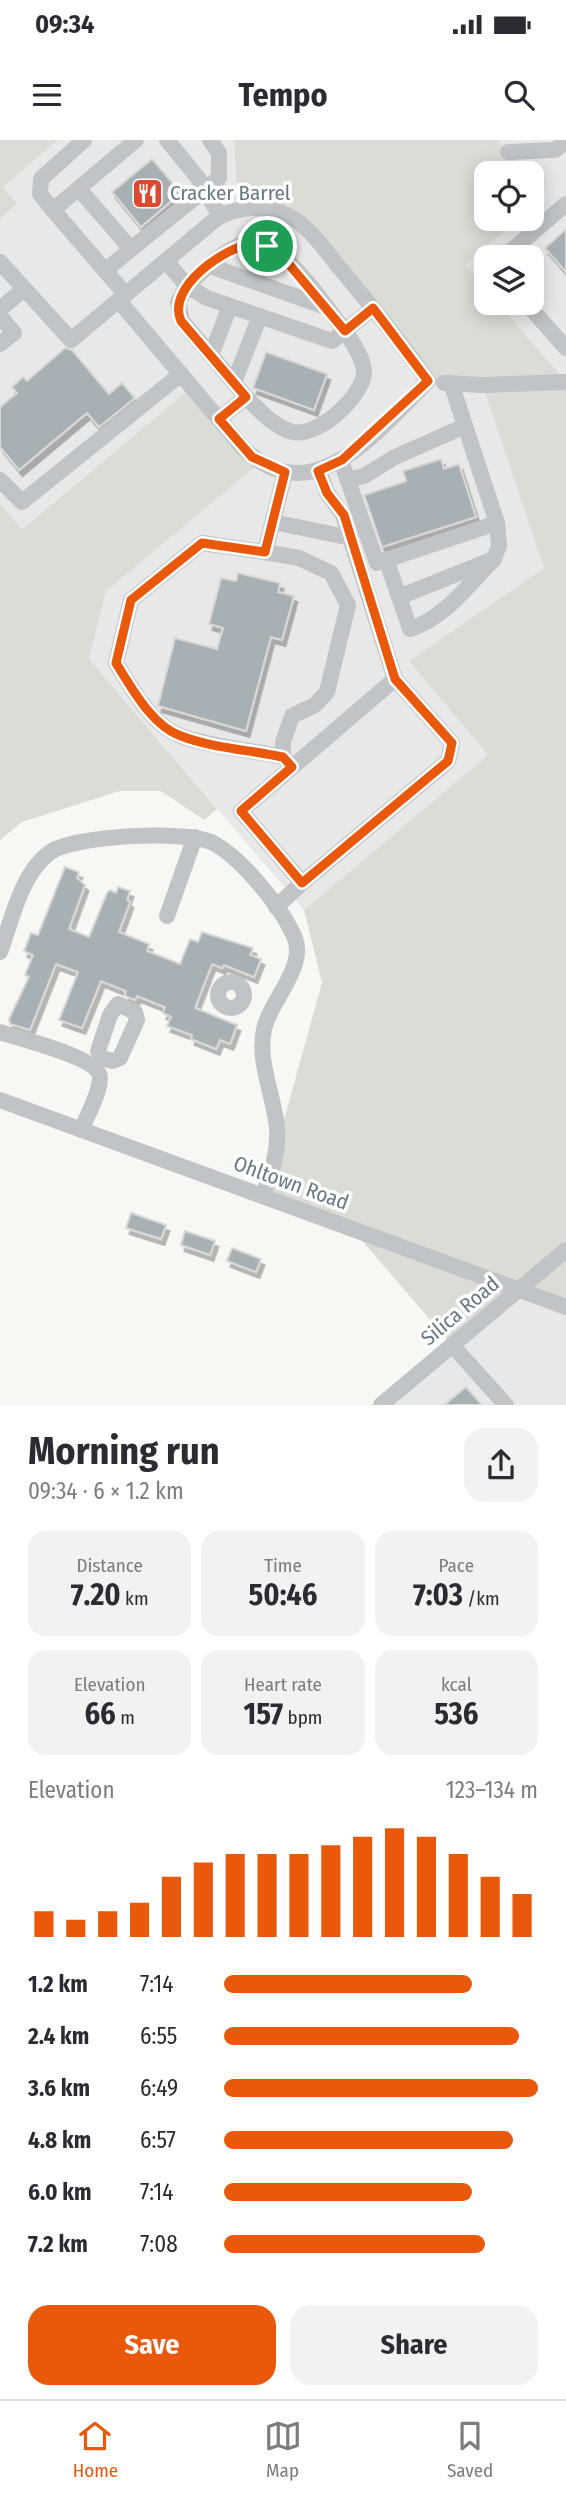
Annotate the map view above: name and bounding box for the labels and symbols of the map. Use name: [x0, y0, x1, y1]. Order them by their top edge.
restaurant icon: Cracker Barrel: [130, 176, 164, 210]
place label: Cracker Barrel: [170, 180, 291, 206]
pin: [237, 216, 297, 276]
street label: Ohltown Road: [230, 1150, 352, 1216]
street label: Silica Road: [416, 1271, 504, 1351]

